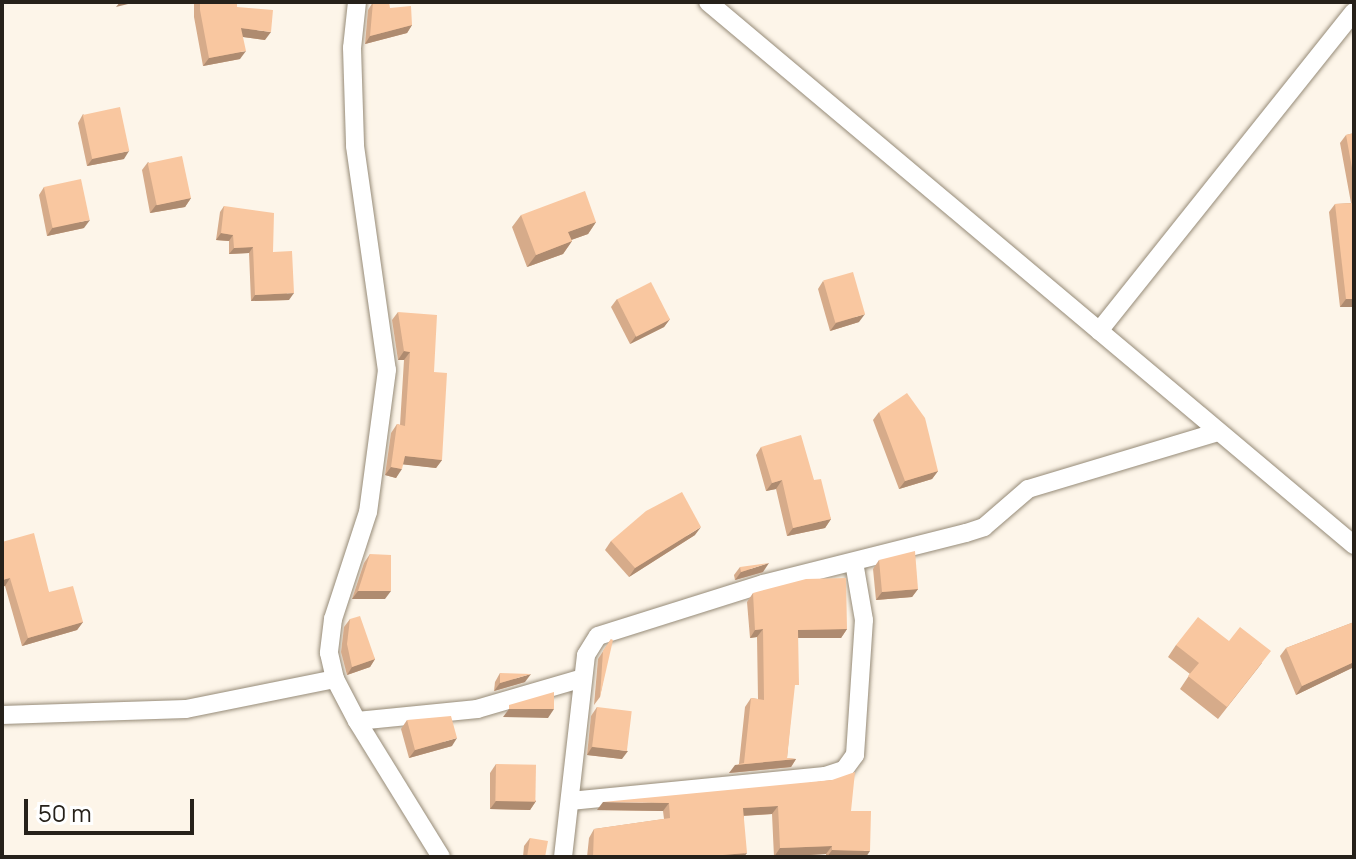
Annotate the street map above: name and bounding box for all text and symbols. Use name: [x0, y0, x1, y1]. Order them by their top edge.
scale bar: [28, 783, 198, 833]
text: 50 m: [38, 796, 92, 829]

